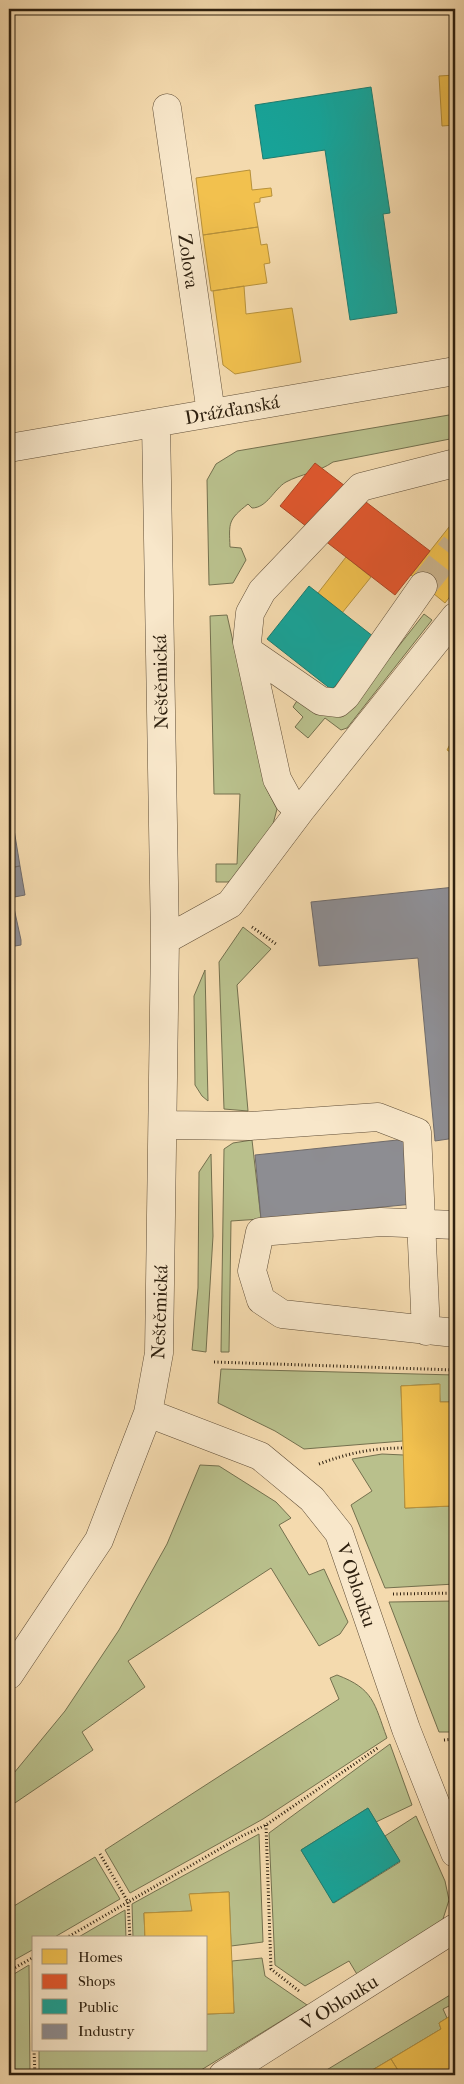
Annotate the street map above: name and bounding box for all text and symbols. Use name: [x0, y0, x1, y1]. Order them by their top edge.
street label: Zolova: [173, 232, 203, 290]
street label: Drážďanská: [183, 391, 282, 429]
street label: Neštěmická: [149, 634, 173, 730]
street label: Neštěmická: [147, 1264, 173, 1360]
street label: V Oblouku: [331, 1540, 381, 1630]
legend: [32, 1936, 208, 2052]
text: Homes: [78, 1948, 123, 1966]
street label: V Oblouku: [296, 1970, 383, 2036]
text: Shops: [78, 1972, 116, 1990]
text: Public: [78, 1998, 119, 2016]
text: Industry: [78, 2022, 135, 2040]

